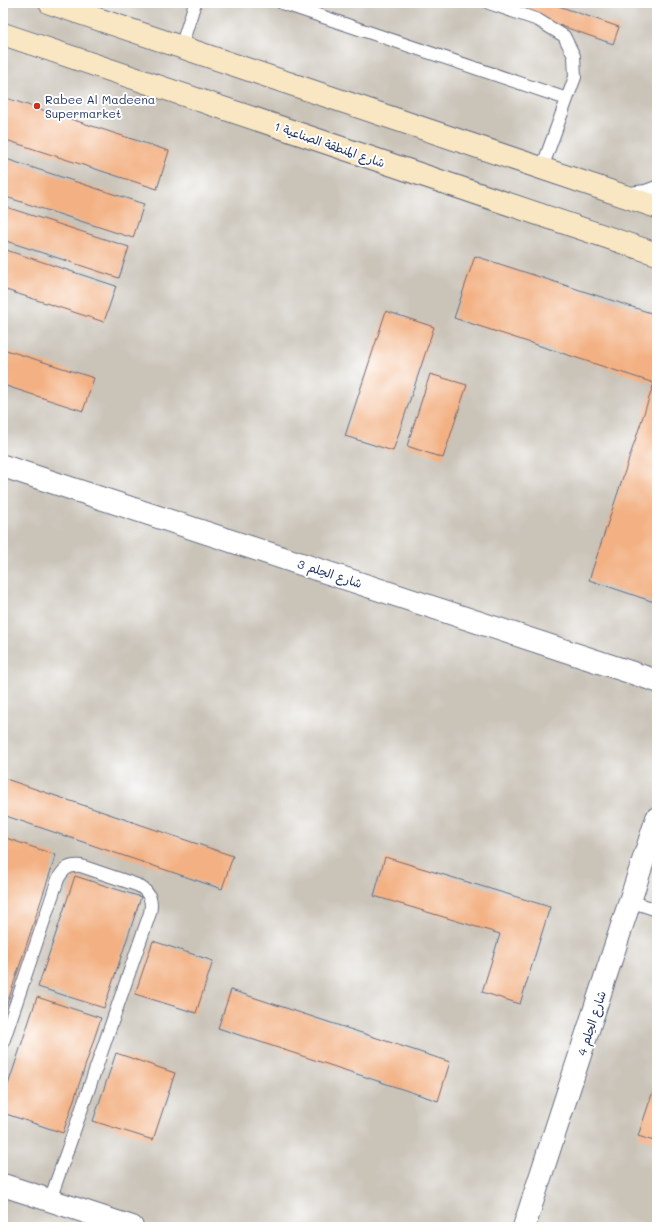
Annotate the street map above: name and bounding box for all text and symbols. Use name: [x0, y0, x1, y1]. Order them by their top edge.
place label: Rabee Al Madeena Supermarket: [45, 91, 155, 121]
marker: Rabee Al Madeena Supermarket: [32, 101, 42, 111]
street label: شارع المنطقة الصناعية 1: [272, 118, 387, 172]
street label: شارع الحِلم 3: [295, 555, 364, 593]
street label: شارع الحِلم 4: [573, 989, 611, 1058]

